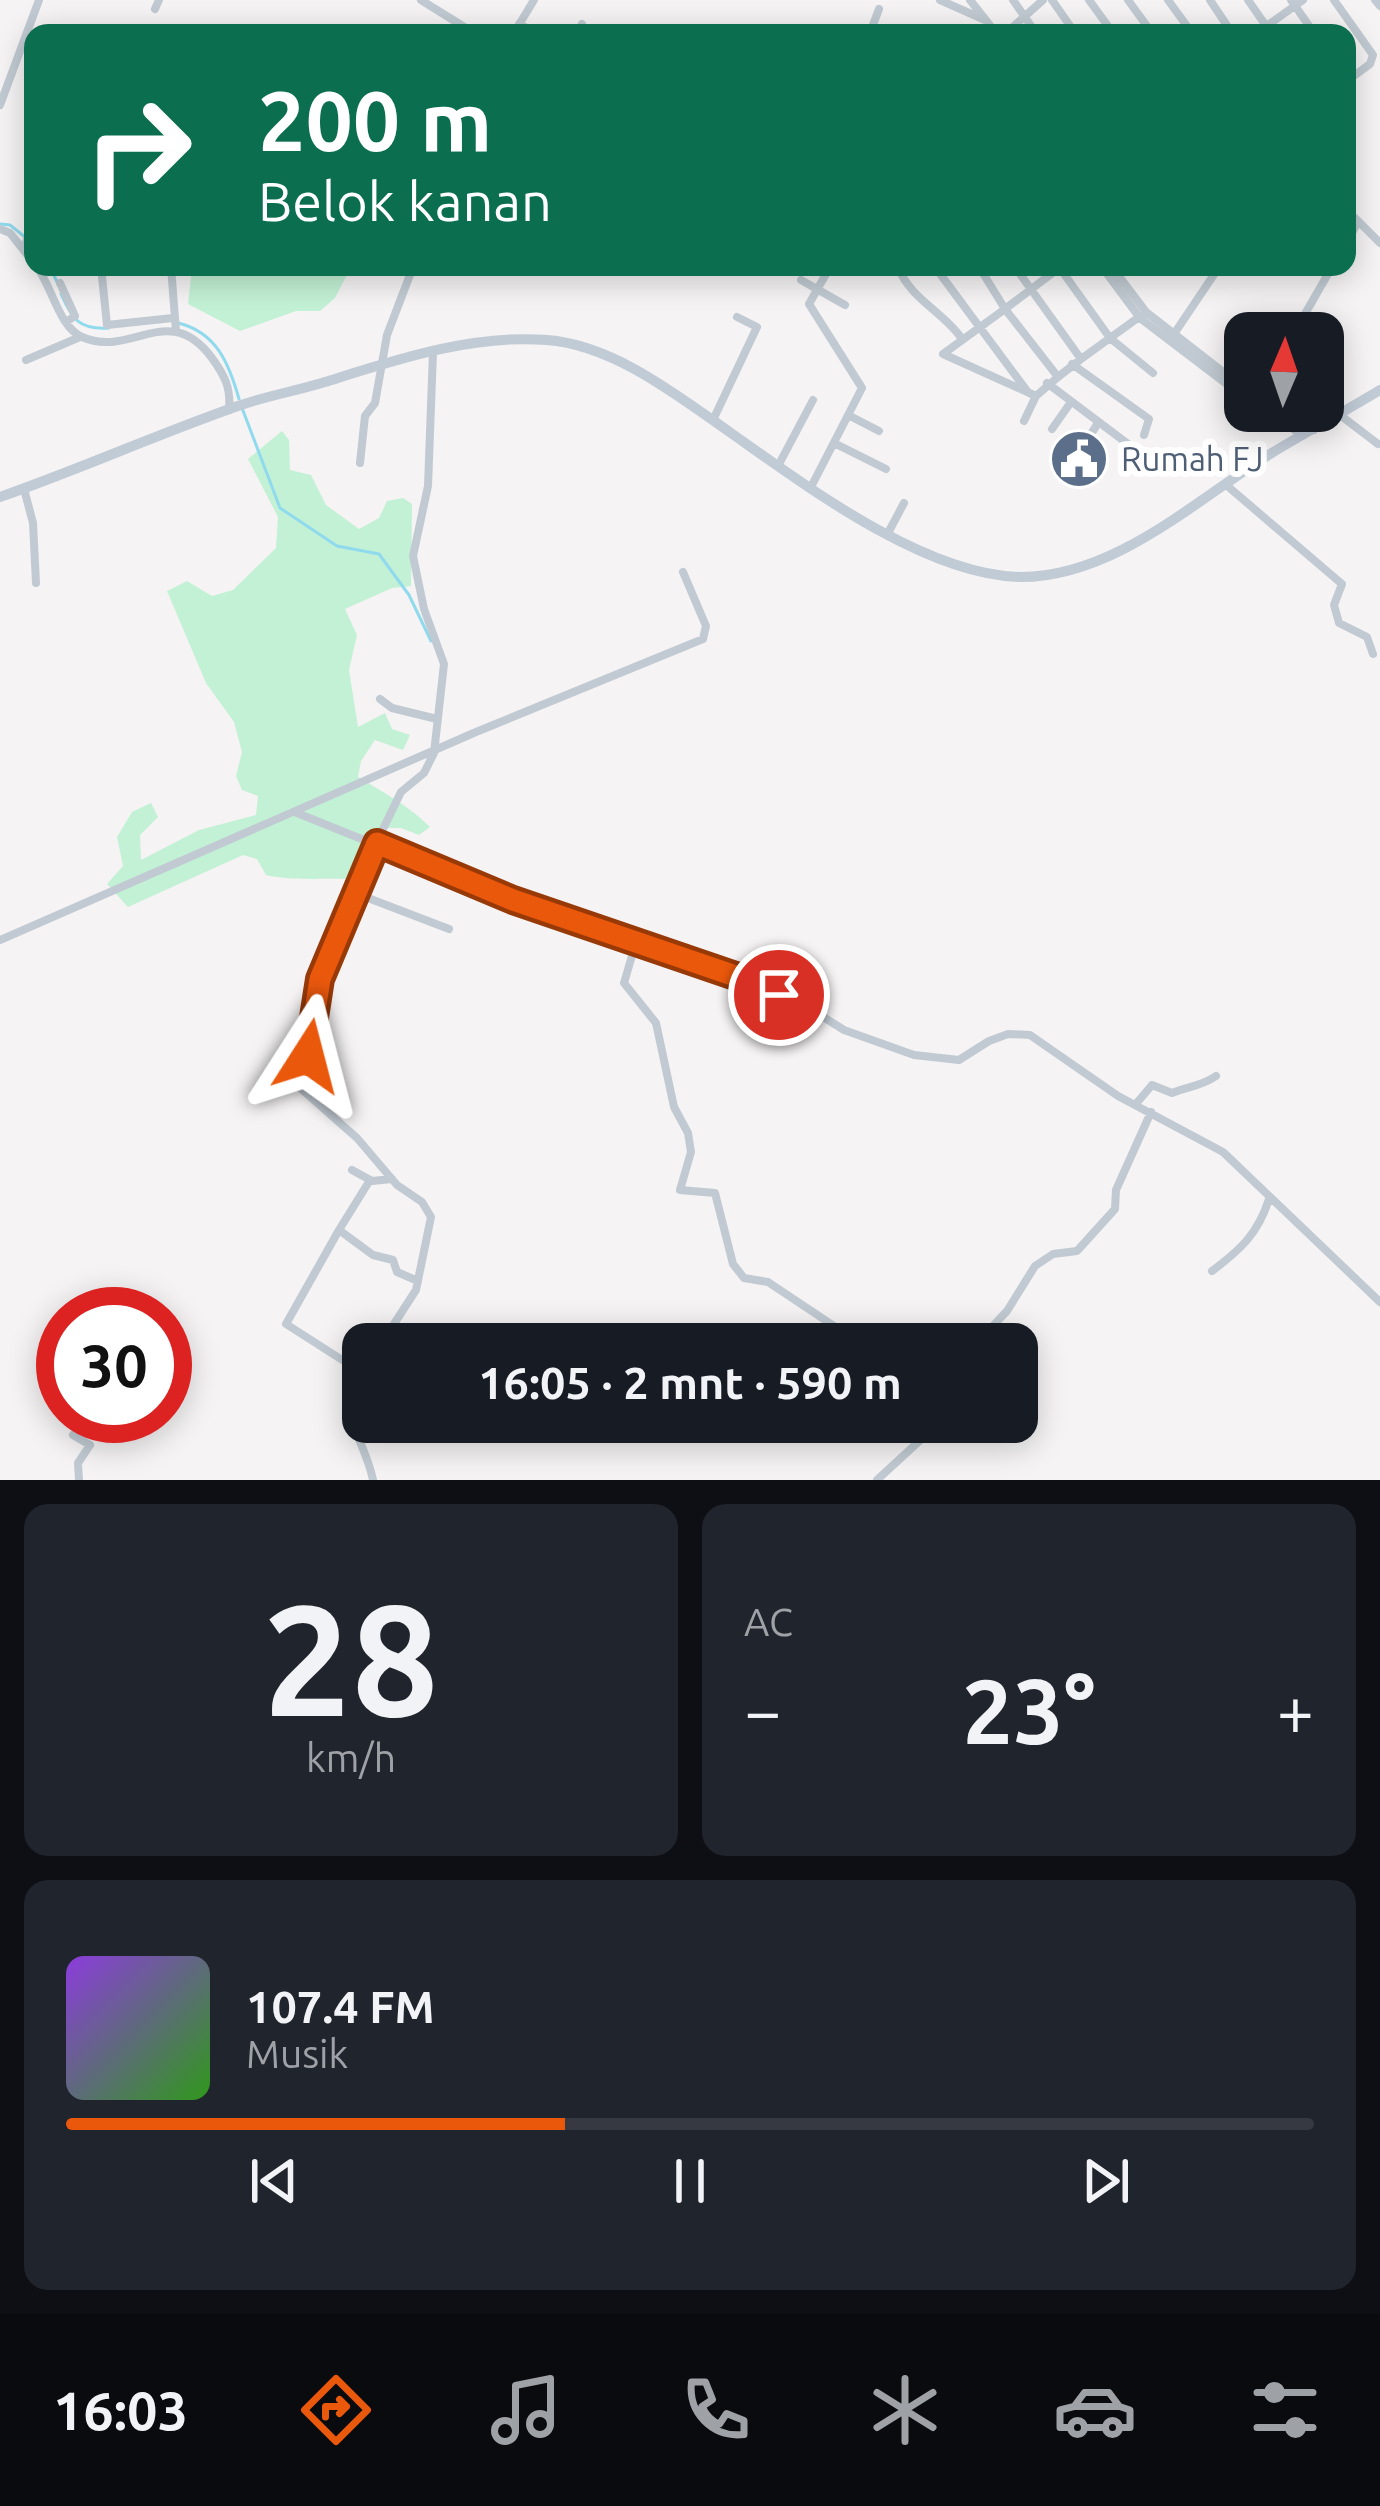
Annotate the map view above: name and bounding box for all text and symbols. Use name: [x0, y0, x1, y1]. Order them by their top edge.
icon: right: [60, 72, 216, 228]
text: 200 m: [258, 73, 492, 167]
text: Belok kanan: [258, 171, 552, 231]
north arrow: [1224, 312, 1344, 432]
map controls: [1224, 312, 1344, 432]
public building icon: Rumah FJ: [1048, 428, 1110, 490]
place label: Rumah FJ: [1121, 440, 1264, 477]
pin: [728, 944, 830, 1046]
icon: arrive: [746, 962, 812, 1028]
position arrow: [245, 993, 371, 1119]
speed limit sign: 30: [36, 1287, 192, 1443]
text: 16:05 · 2 mnt · 590 m: [478, 1357, 902, 1408]
text: 28: [263, 1571, 439, 1745]
text: AC: [744, 1600, 793, 1643]
text: 23°: [962, 1660, 1096, 1761]
text: −: [744, 1673, 781, 1747]
text: +: [1277, 1673, 1314, 1747]
text: km/h: [306, 1736, 396, 1779]
text: 107.4 FM: [246, 1981, 435, 2032]
text: Musik: [246, 2032, 348, 2075]
icon: previous: [241, 2148, 307, 2214]
icon: pause: [657, 2148, 723, 2214]
icon: next: [1073, 2148, 1139, 2214]
icon: directions: [294, 2368, 378, 2452]
icon: music: [484, 2368, 568, 2452]
icon: phone: [674, 2368, 758, 2452]
icon: climate: [863, 2368, 947, 2452]
icon: car: [1053, 2368, 1137, 2452]
icon: filters: [1243, 2368, 1327, 2452]
text: 16:03: [53, 2380, 188, 2440]

